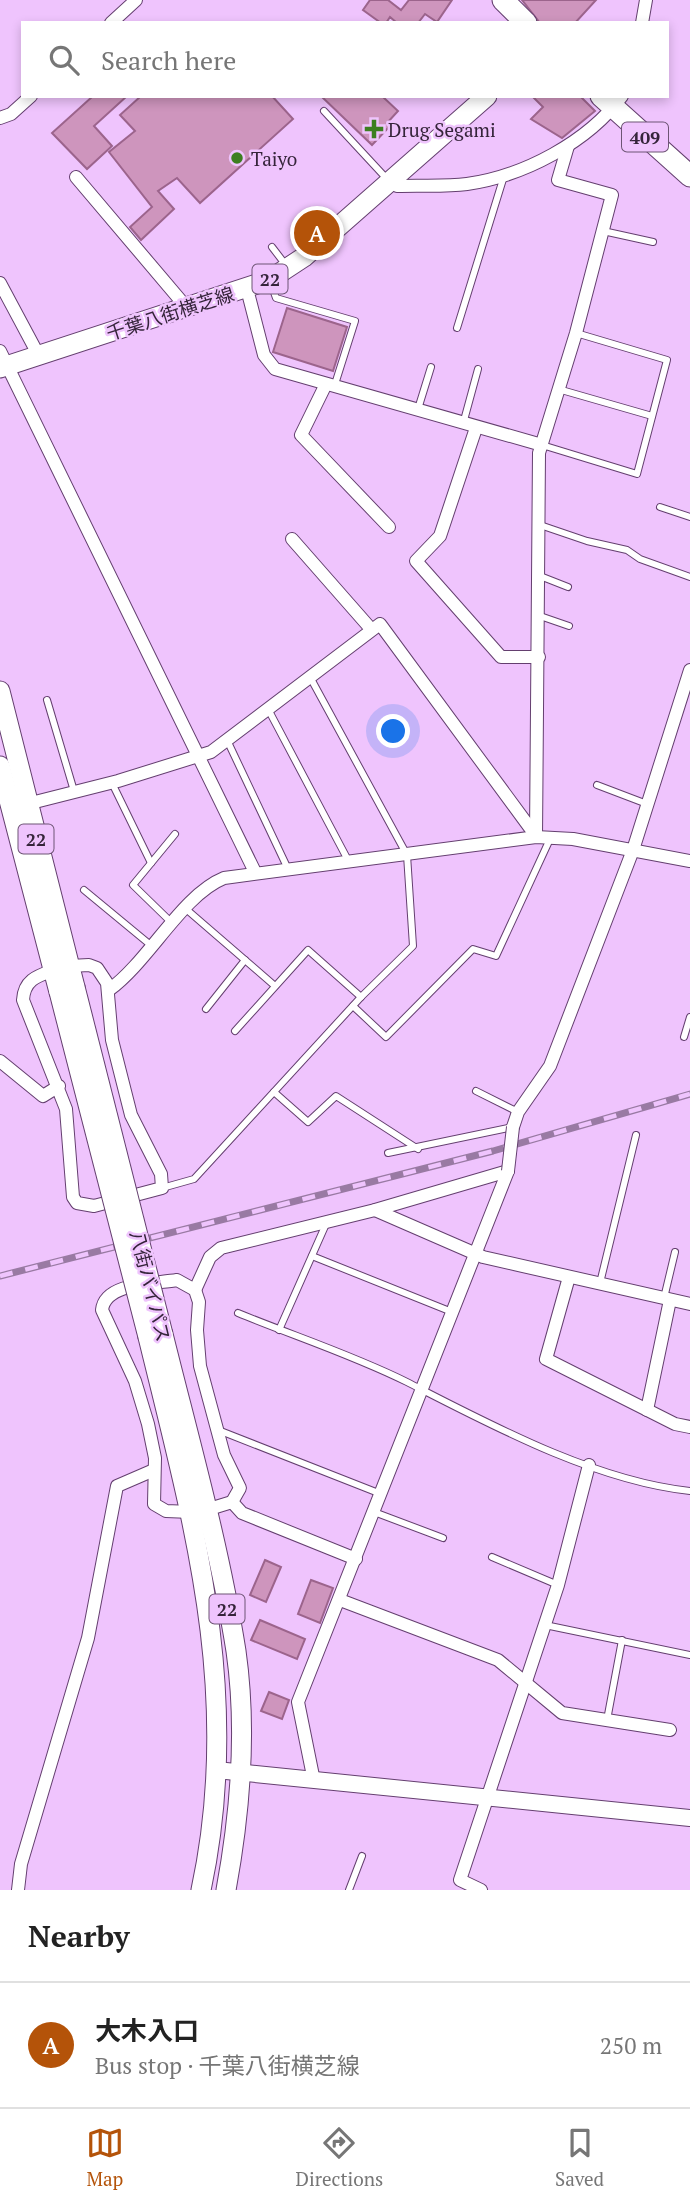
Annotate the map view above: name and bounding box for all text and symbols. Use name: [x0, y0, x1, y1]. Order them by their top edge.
search box: [21, 21, 669, 98]
icon: search: [45, 41, 83, 79]
text: Search here: [101, 43, 236, 77]
place label: Drug Segami: [388, 117, 496, 142]
marker: Drug Segami: [366, 121, 382, 137]
road number: 409: [622, 122, 668, 152]
place label: Taiyo: [251, 146, 297, 171]
marker: Taiyo: [229, 150, 245, 166]
pin: A: [294, 207, 340, 259]
road number: 22: [252, 264, 288, 293]
street label: 千葉八街横芝線: [103, 281, 237, 345]
your location: [376, 714, 410, 748]
road number: 22: [19, 824, 54, 854]
street label: 八街バイパス: [125, 1228, 177, 1344]
road number: 22: [210, 1594, 244, 1624]
text: Nearby: [28, 1916, 130, 1956]
text: 大木入口: [95, 2013, 199, 2047]
text: A: [43, 2030, 59, 2061]
text: 250 m: [600, 2030, 662, 2061]
text: Bus stop · 千葉八街横芝線: [95, 2050, 360, 2081]
tab: Map: [86, 2124, 124, 2191]
tab: Directions: [296, 2124, 383, 2191]
tab: Saved: [555, 2124, 604, 2191]

